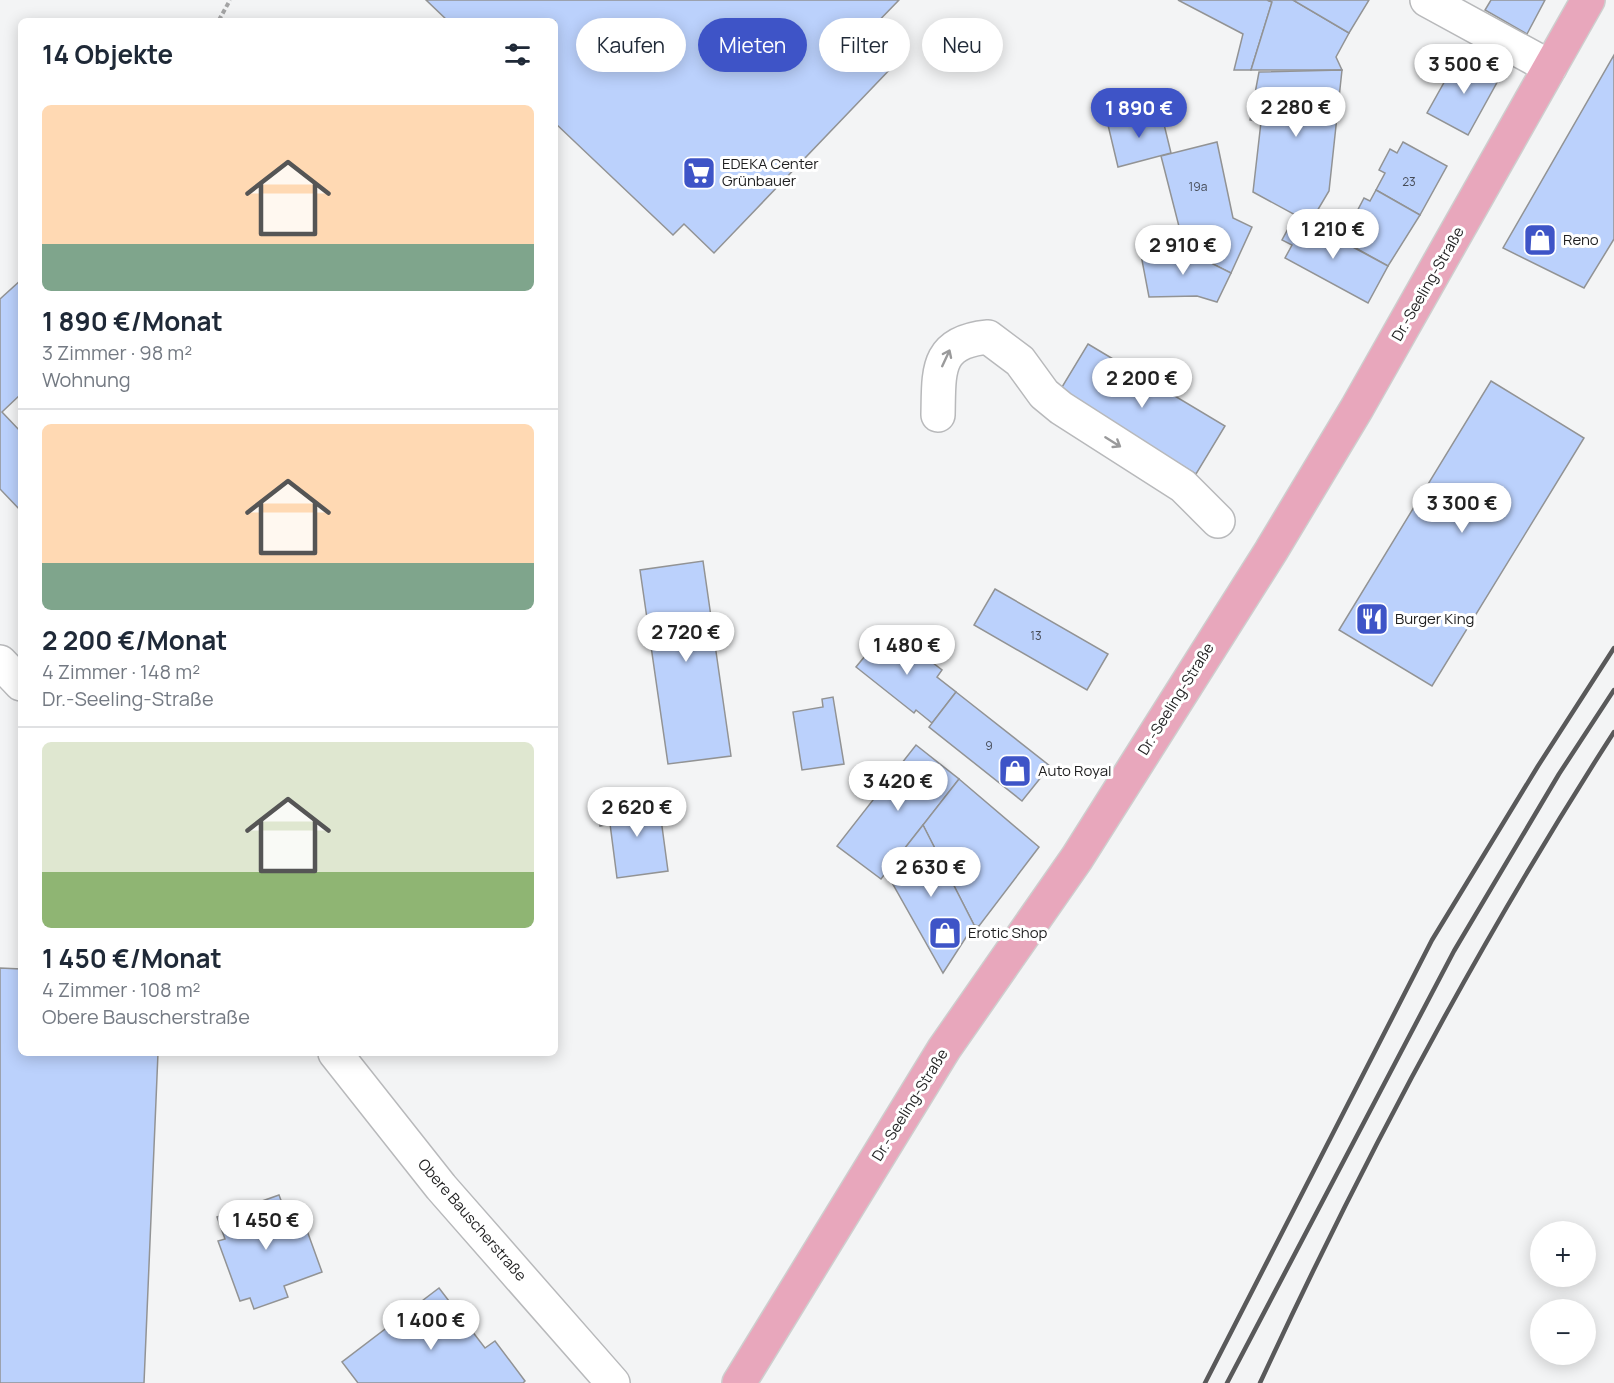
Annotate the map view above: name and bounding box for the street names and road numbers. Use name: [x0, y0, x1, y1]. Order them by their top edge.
street label: Dr.-Seeling-Straße: [1386, 223, 1469, 345]
street label: Dr.-Seeling-Straße: [1133, 638, 1219, 759]
street label: Dr.-Seeling-Straße: [867, 1044, 953, 1165]
street label: Obere Bauscherstraße: [413, 1154, 532, 1286]

